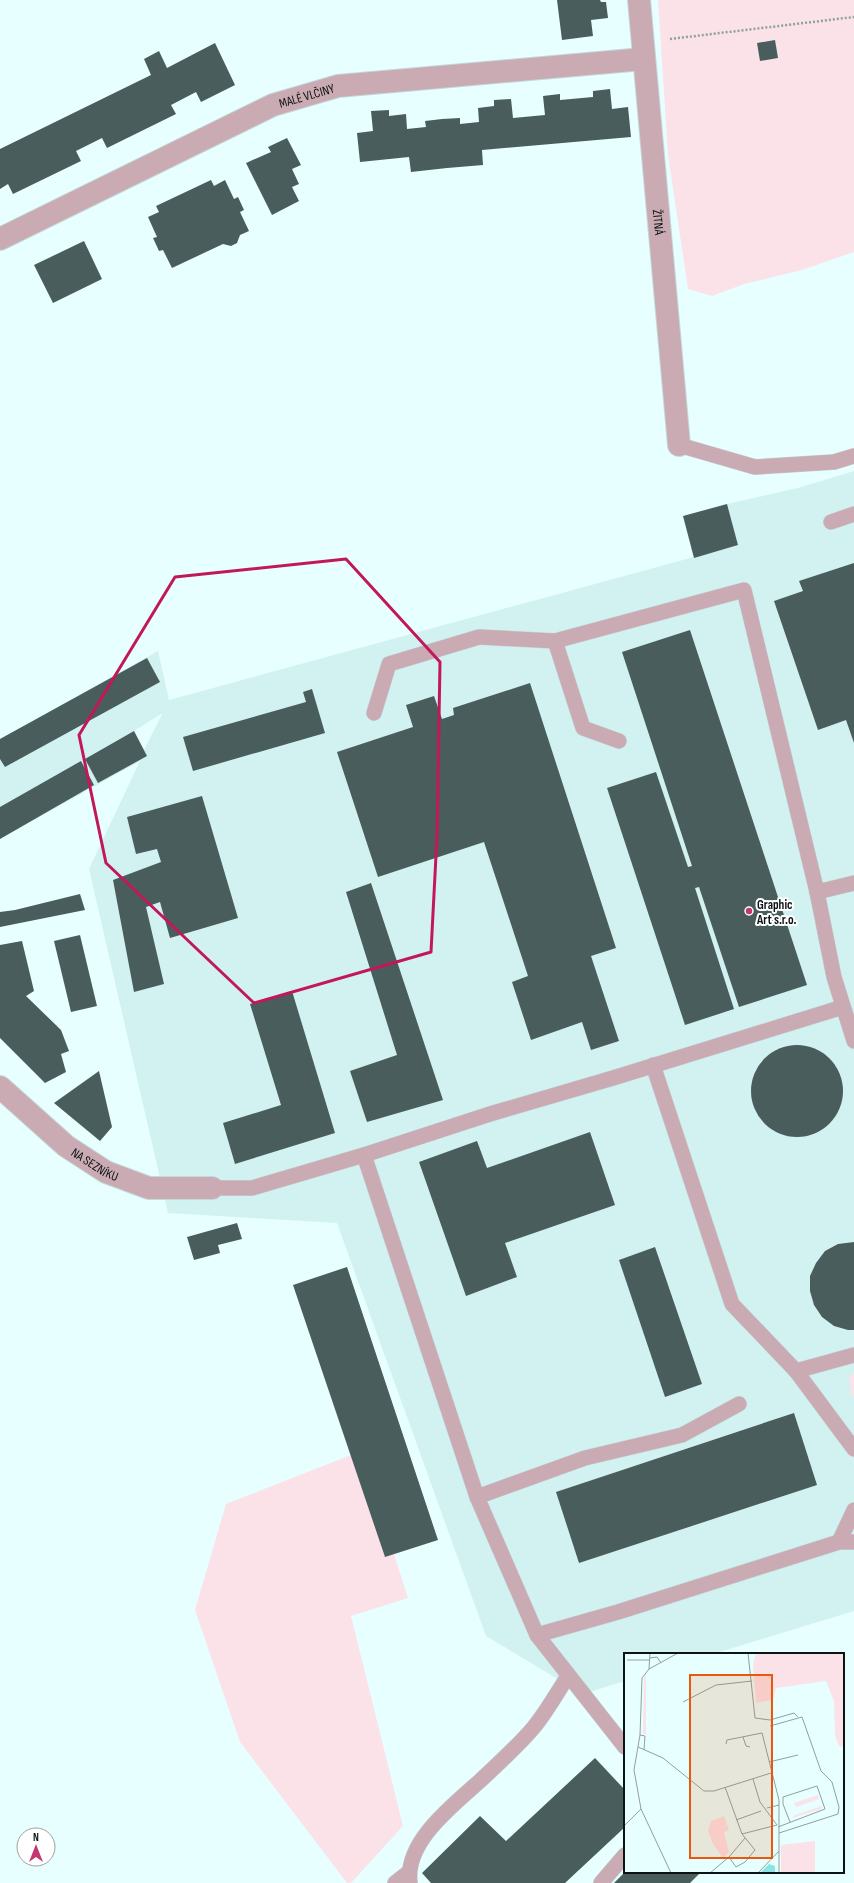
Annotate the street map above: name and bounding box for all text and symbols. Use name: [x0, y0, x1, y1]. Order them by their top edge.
street label: MALÉ VLČINY: [277, 80, 337, 112]
street label: ŽITNÁ: [649, 209, 667, 236]
place label: Graphic Art s.r.o.: [756, 897, 797, 928]
marker: Graphic Art s.r.o.: [744, 906, 754, 916]
street label: NA SEZNÍKU: [68, 1145, 121, 1185]
inset map: [624, 1653, 844, 1873]
north arrow: [16, 1827, 56, 1867]
text: N: [33, 1831, 39, 1844]

